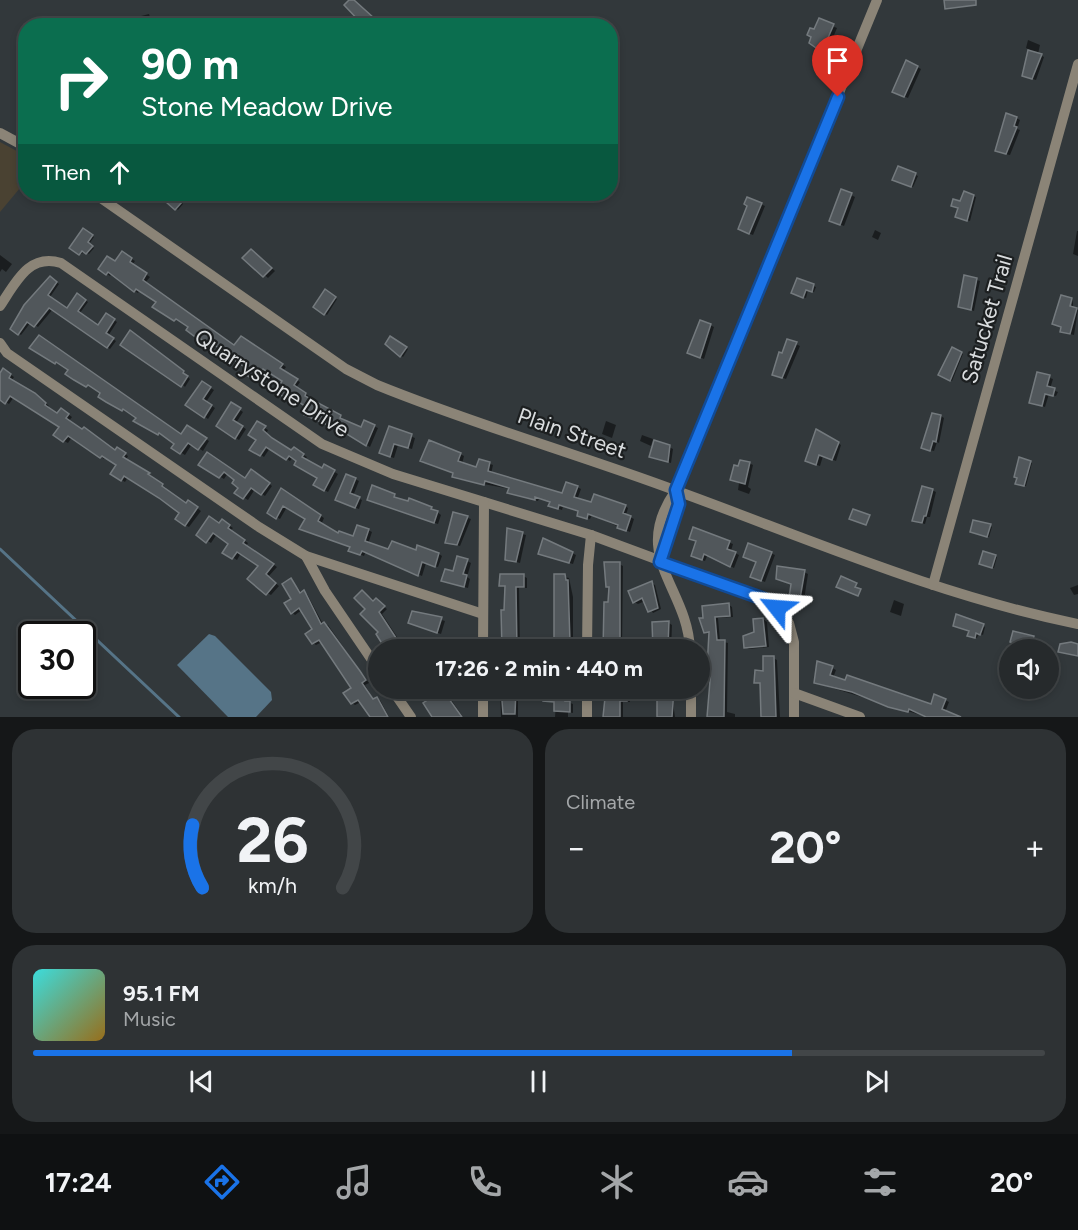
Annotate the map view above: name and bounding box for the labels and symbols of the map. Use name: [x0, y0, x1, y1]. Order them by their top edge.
pin: [812, 35, 863, 97]
street label: Satucket Trail: [956, 251, 1018, 387]
street label: Quarrystone Drive: [190, 323, 354, 443]
street label: Plain Street: [514, 402, 630, 464]
position arrow: [745, 576, 809, 640]
speed limit sign: 30: [18, 621, 96, 699]

